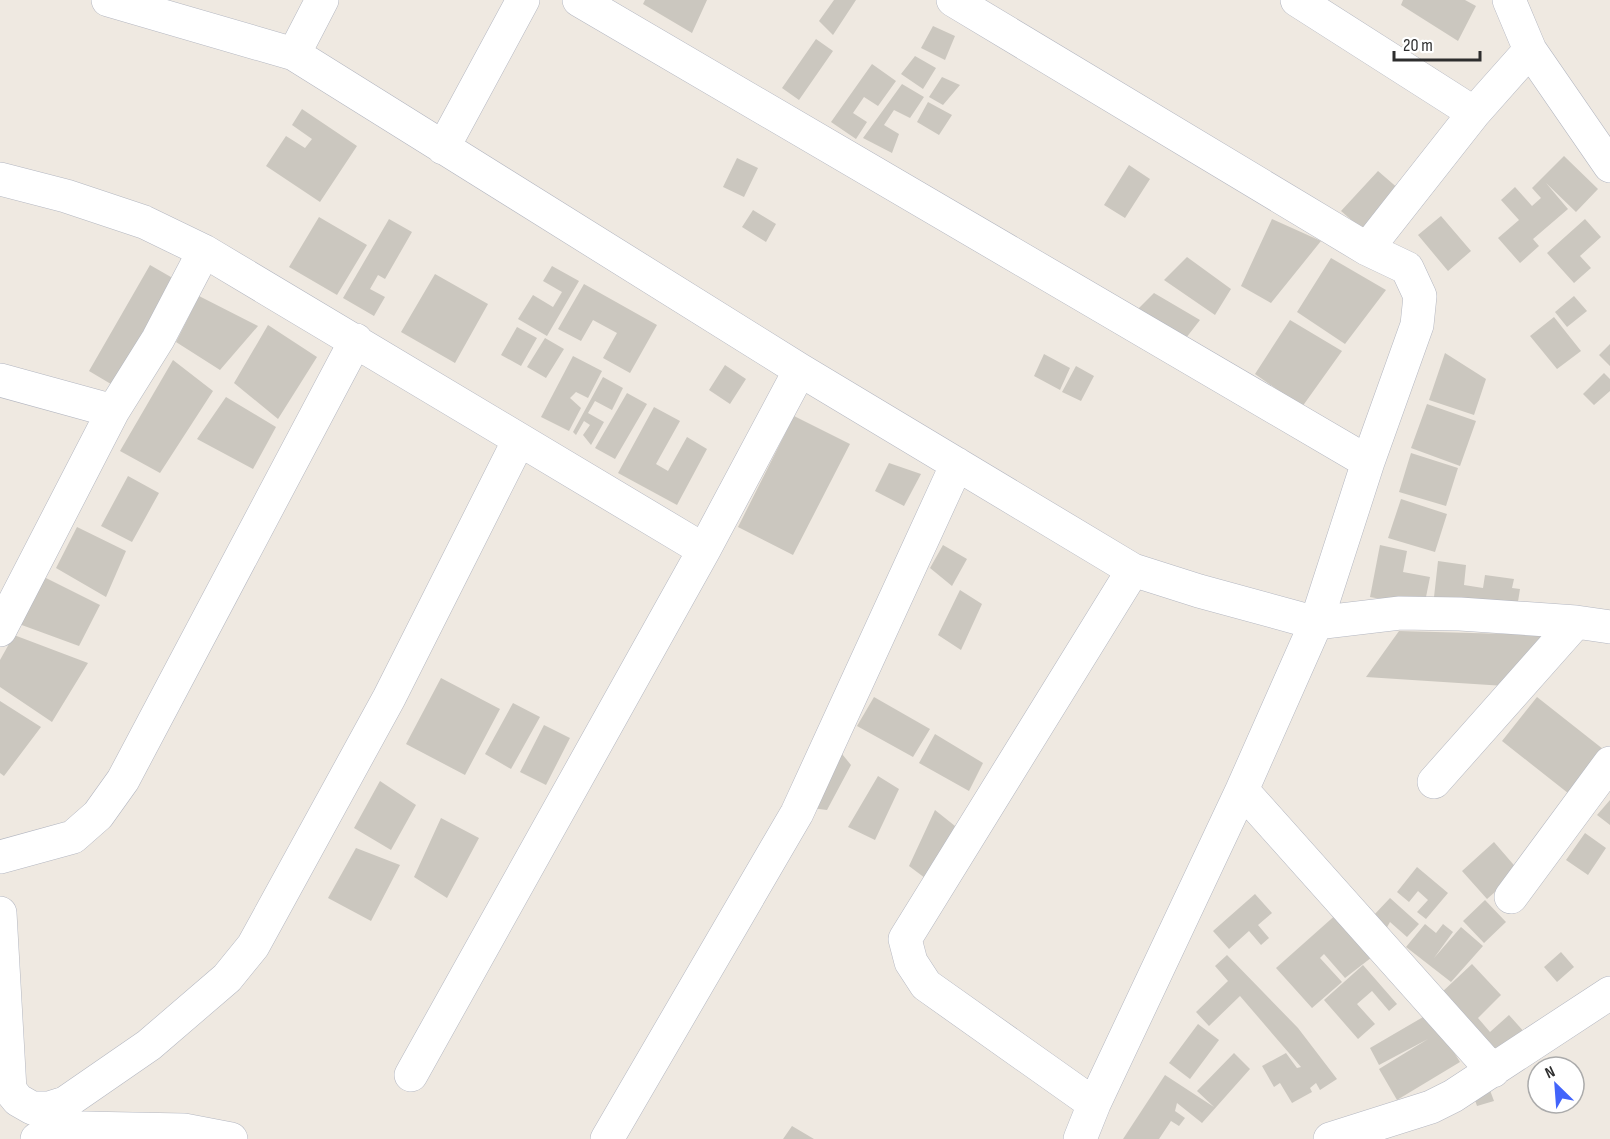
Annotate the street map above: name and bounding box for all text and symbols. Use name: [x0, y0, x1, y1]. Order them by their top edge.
scale bar: [1394, 24, 1480, 62]
text: 20 m: [1403, 35, 1433, 56]
north arrow: [1526, 1055, 1586, 1115]
text: N: [1542, 1062, 1558, 1083]

